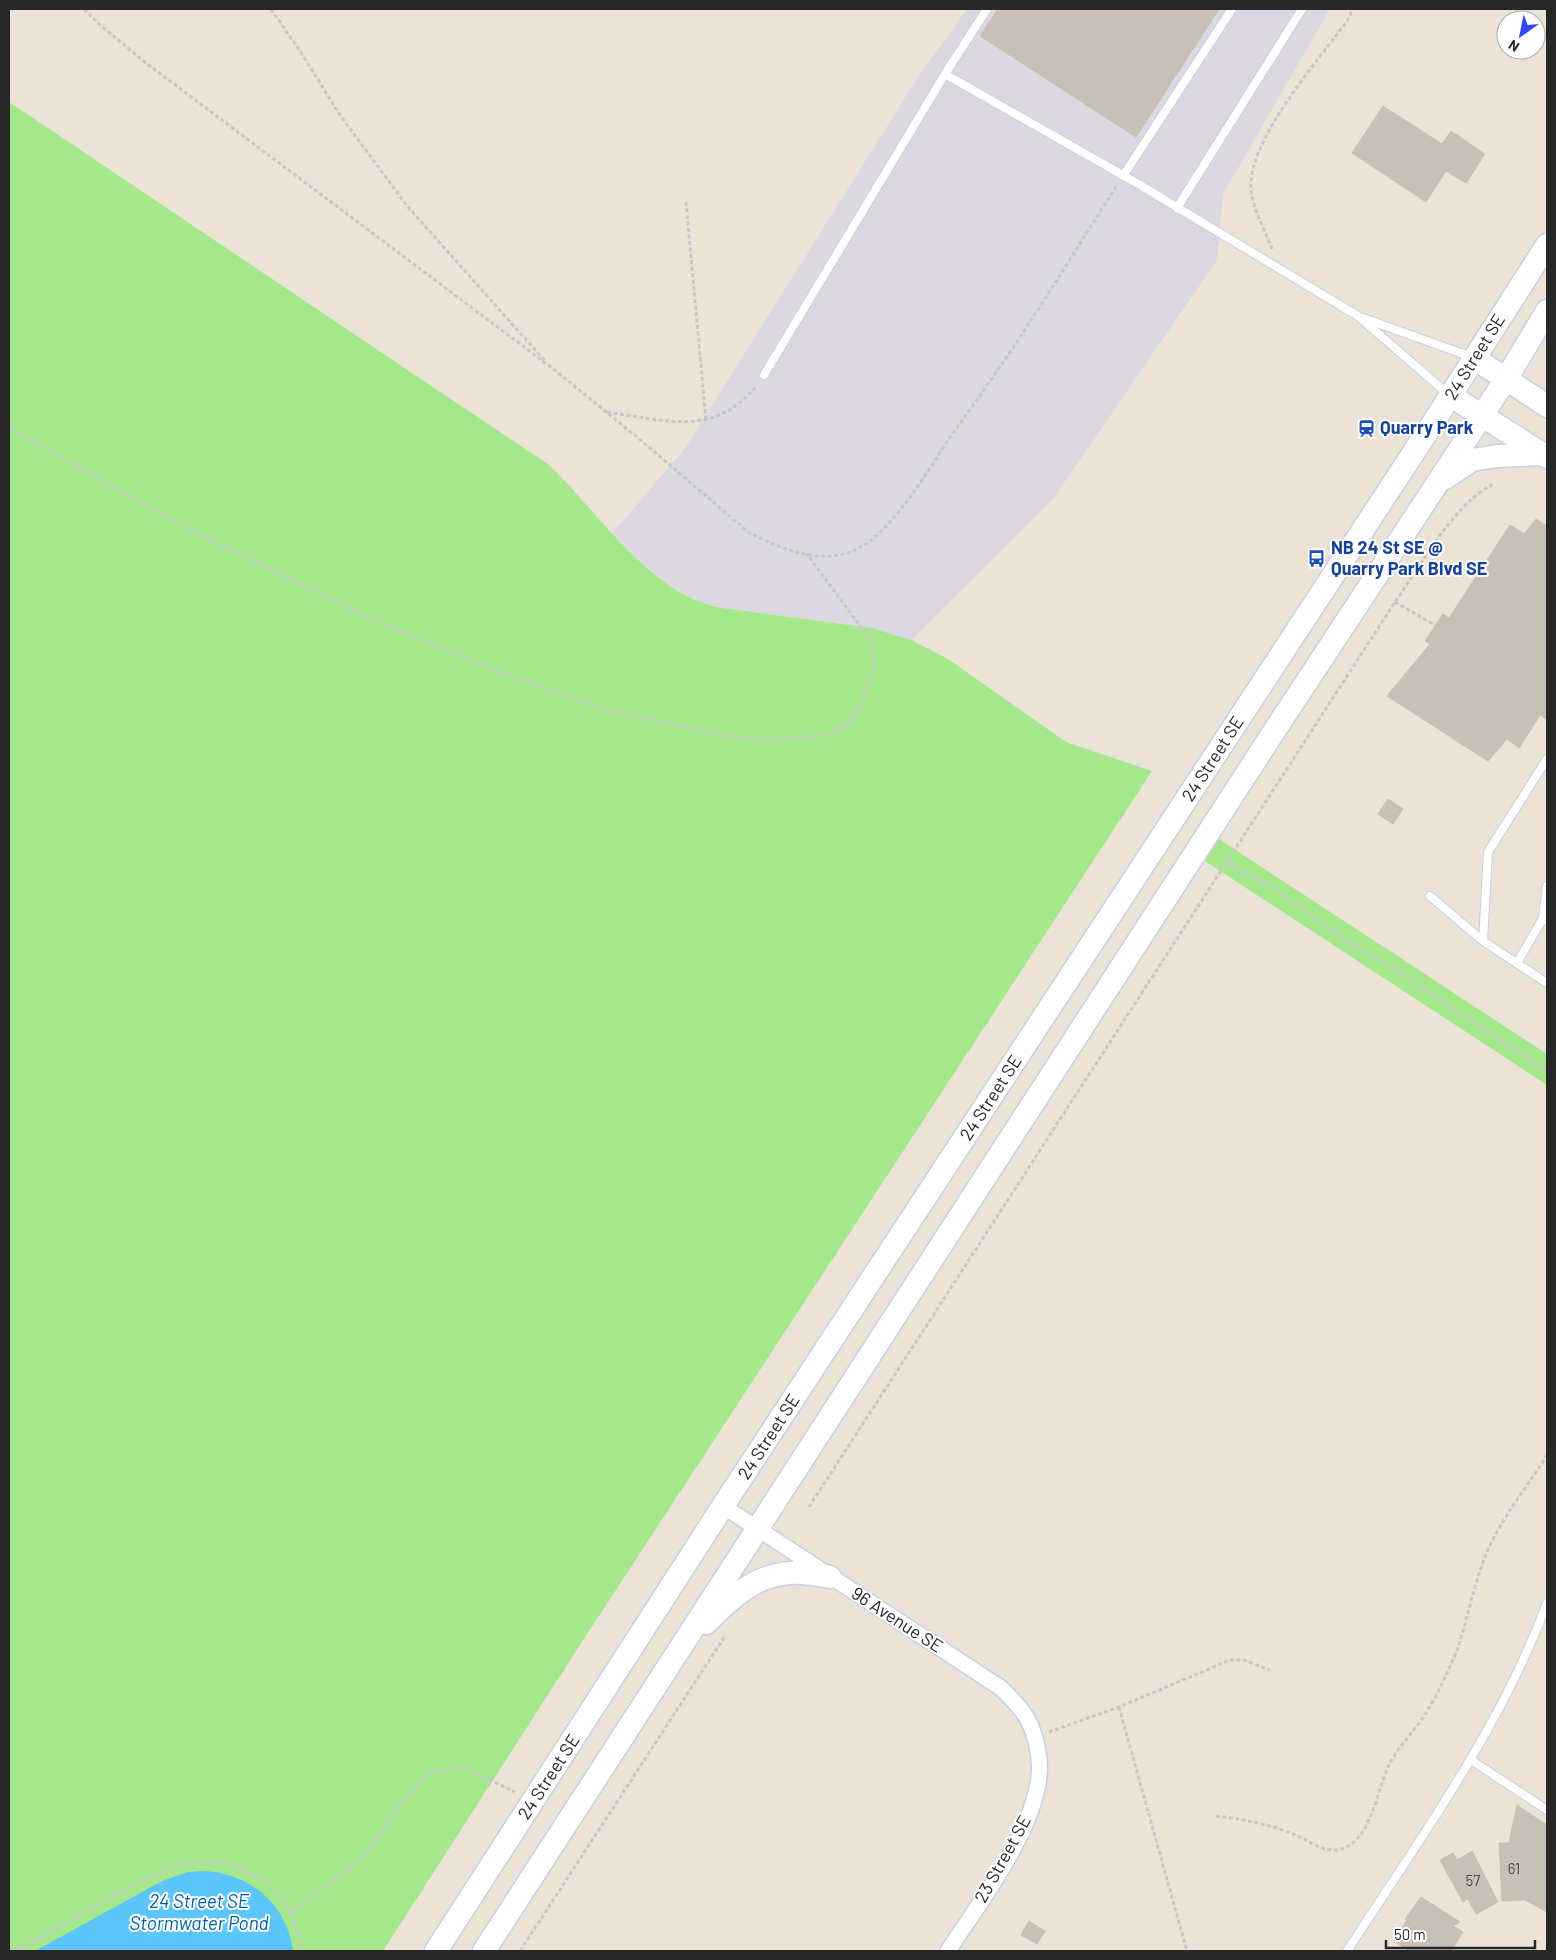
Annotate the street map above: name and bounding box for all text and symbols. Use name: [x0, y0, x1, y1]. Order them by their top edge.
north arrow: [1496, 10, 1546, 60]
text: N: [1505, 37, 1522, 56]
street label: 24 Street SE: [1439, 309, 1509, 404]
place label: Quarry Park: [1380, 416, 1474, 438]
station icon: Quarry Park: [1356, 418, 1376, 438]
place label: NB 24 St SE @ Quarry Park Blvd SE: [1331, 536, 1487, 579]
bus stop icon: NB 24 St SE @ Quarry Park Blvd SE: [1307, 548, 1327, 568]
street label: 24 Street SE: [1176, 712, 1248, 805]
street label: 24 Street SE: [954, 1051, 1026, 1144]
street label: 24 Street SE: [732, 1390, 804, 1483]
street label: 96 Avenue SE: [848, 1581, 947, 1657]
street label: 24 Street SE: [512, 1730, 584, 1823]
street label: 23 Street SE: [969, 1811, 1035, 1906]
house number: 61: [1508, 1859, 1520, 1877]
house number: 57: [1466, 1871, 1480, 1889]
water label: 24 Street SE Stormwater Pond: [129, 1889, 269, 1934]
scale bar: [1386, 1918, 1535, 1950]
text: 50 m: [1394, 1925, 1426, 1943]

